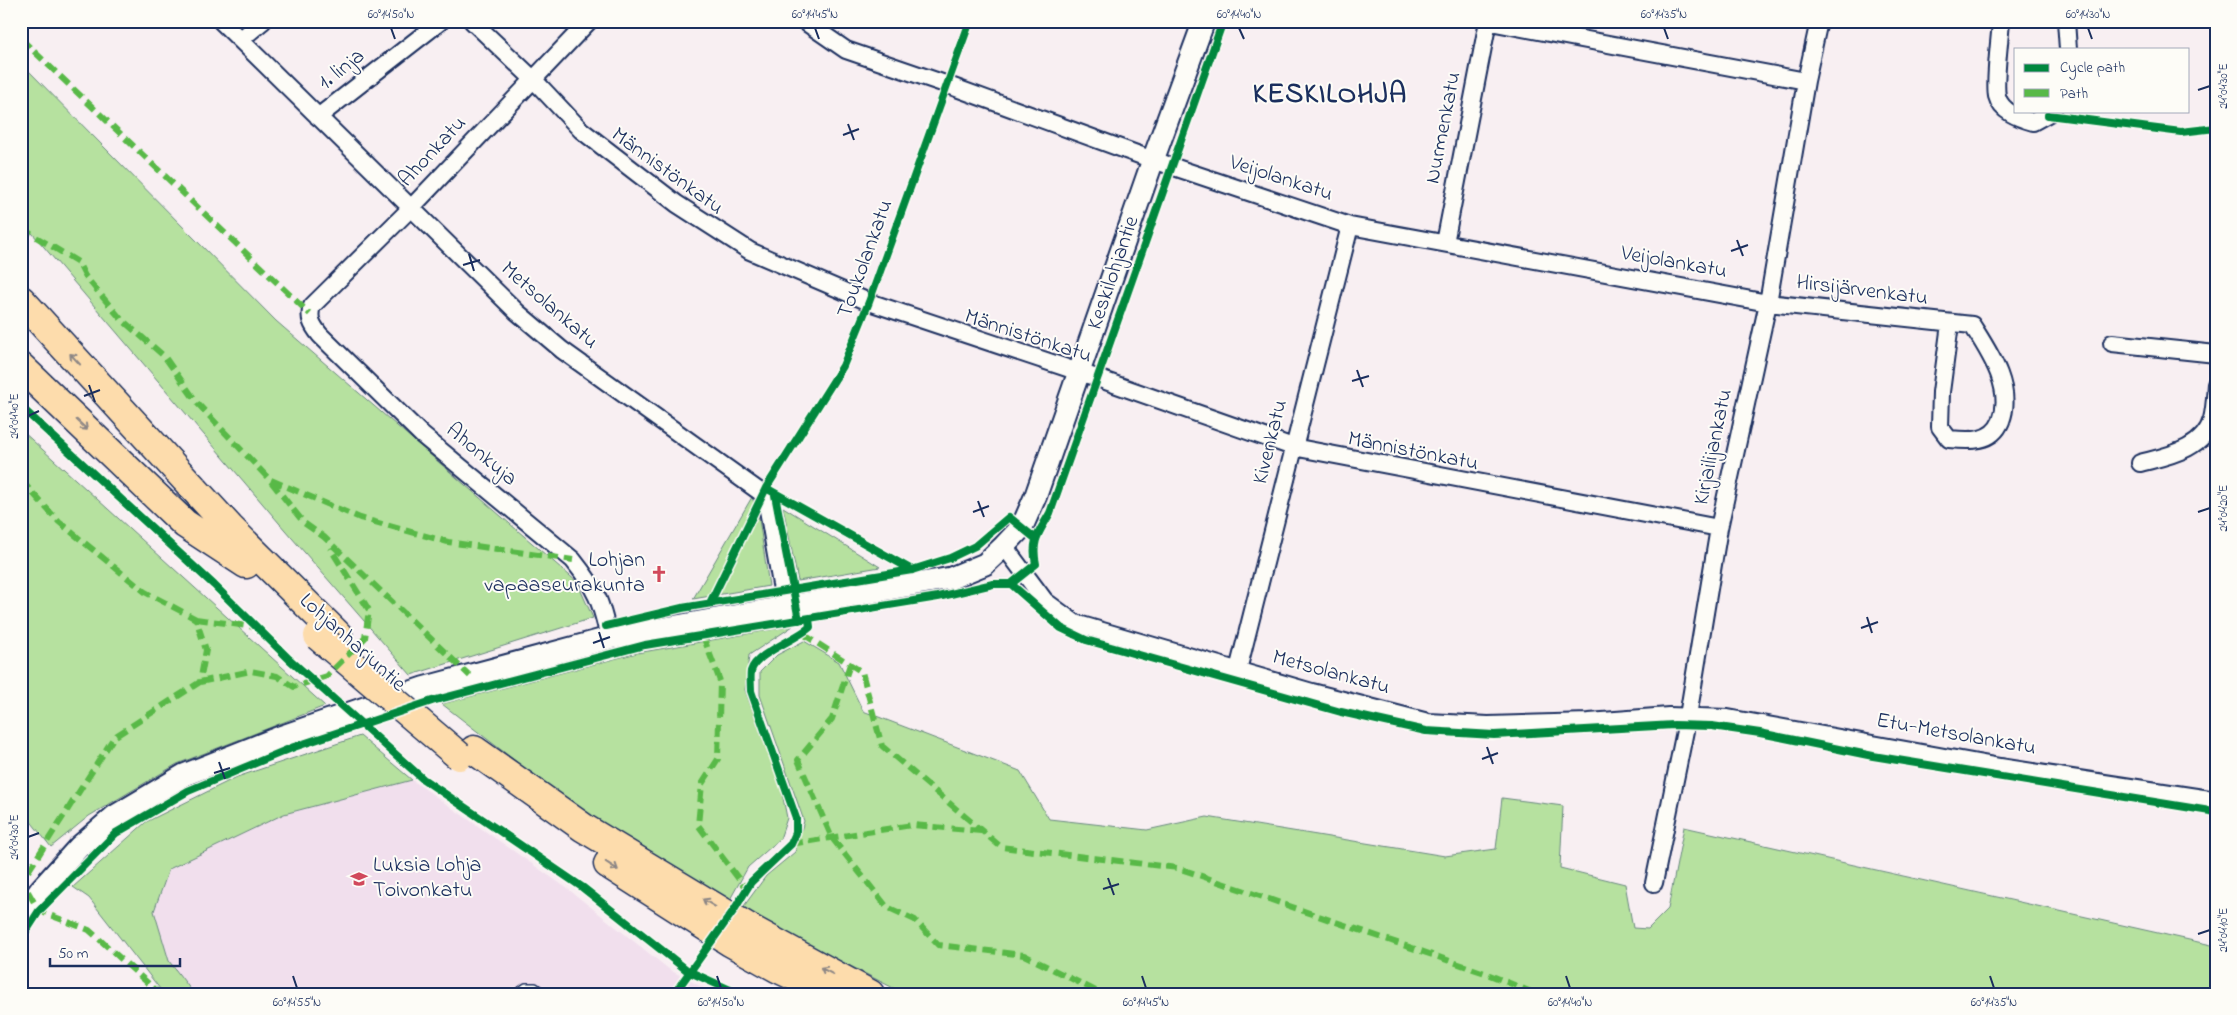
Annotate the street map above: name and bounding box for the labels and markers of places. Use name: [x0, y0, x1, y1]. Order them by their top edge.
place label: Lohjan vapaaseurakunta: [484, 545, 645, 602]
church icon: Lohjan vapaaseurakunta: [649, 564, 669, 584]
place label: Luksia Lohja Toivonkatu: [373, 850, 481, 907]
school or university icon: Luksia Lohja Toivonkatu: [349, 869, 369, 889]

